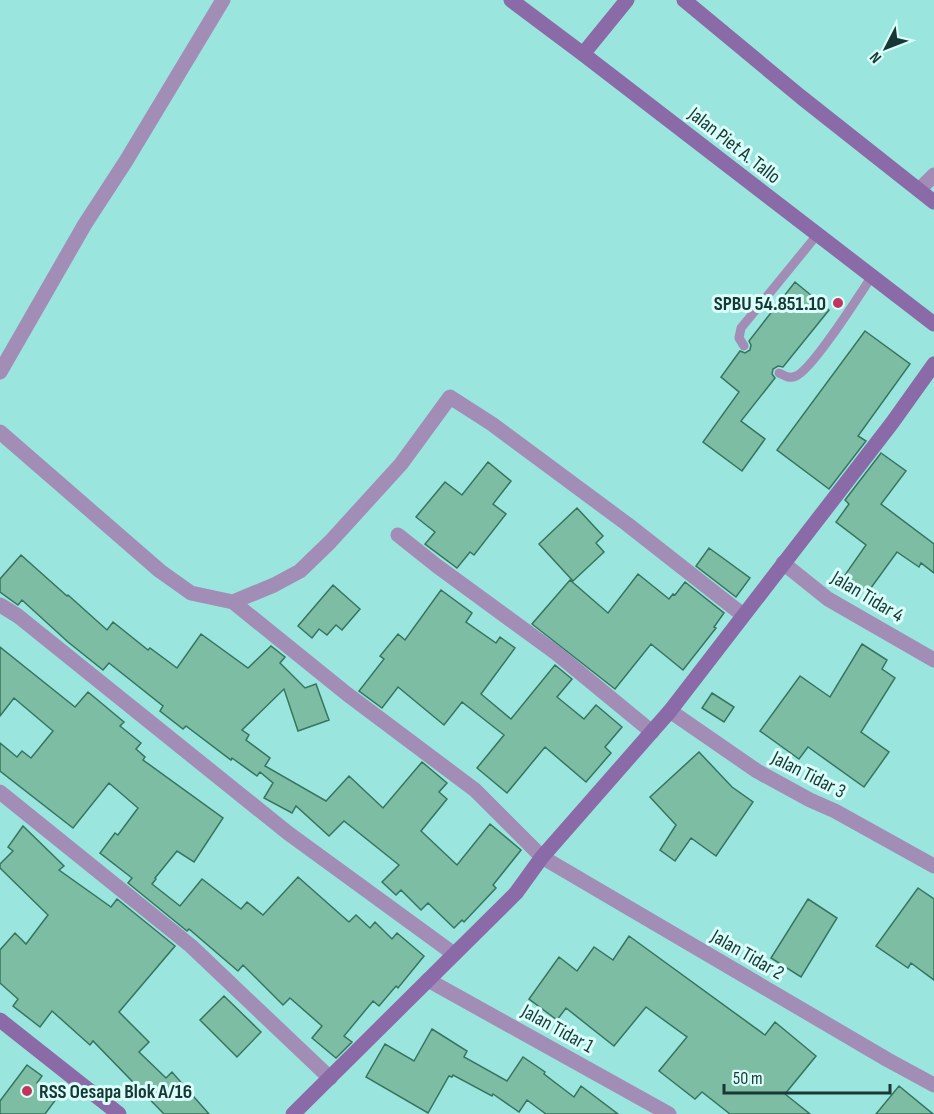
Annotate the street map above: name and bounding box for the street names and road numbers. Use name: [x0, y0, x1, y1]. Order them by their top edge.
street label: Jalan Piet A. Tallo: [683, 102, 785, 189]
street label: Jalan Tidar 4: [826, 565, 908, 628]
street label: Jalan Tidar 3: [767, 746, 850, 804]
street label: Jalan Tidar 2: [706, 924, 788, 985]
street label: Jalan Tidar 1: [516, 999, 598, 1058]

